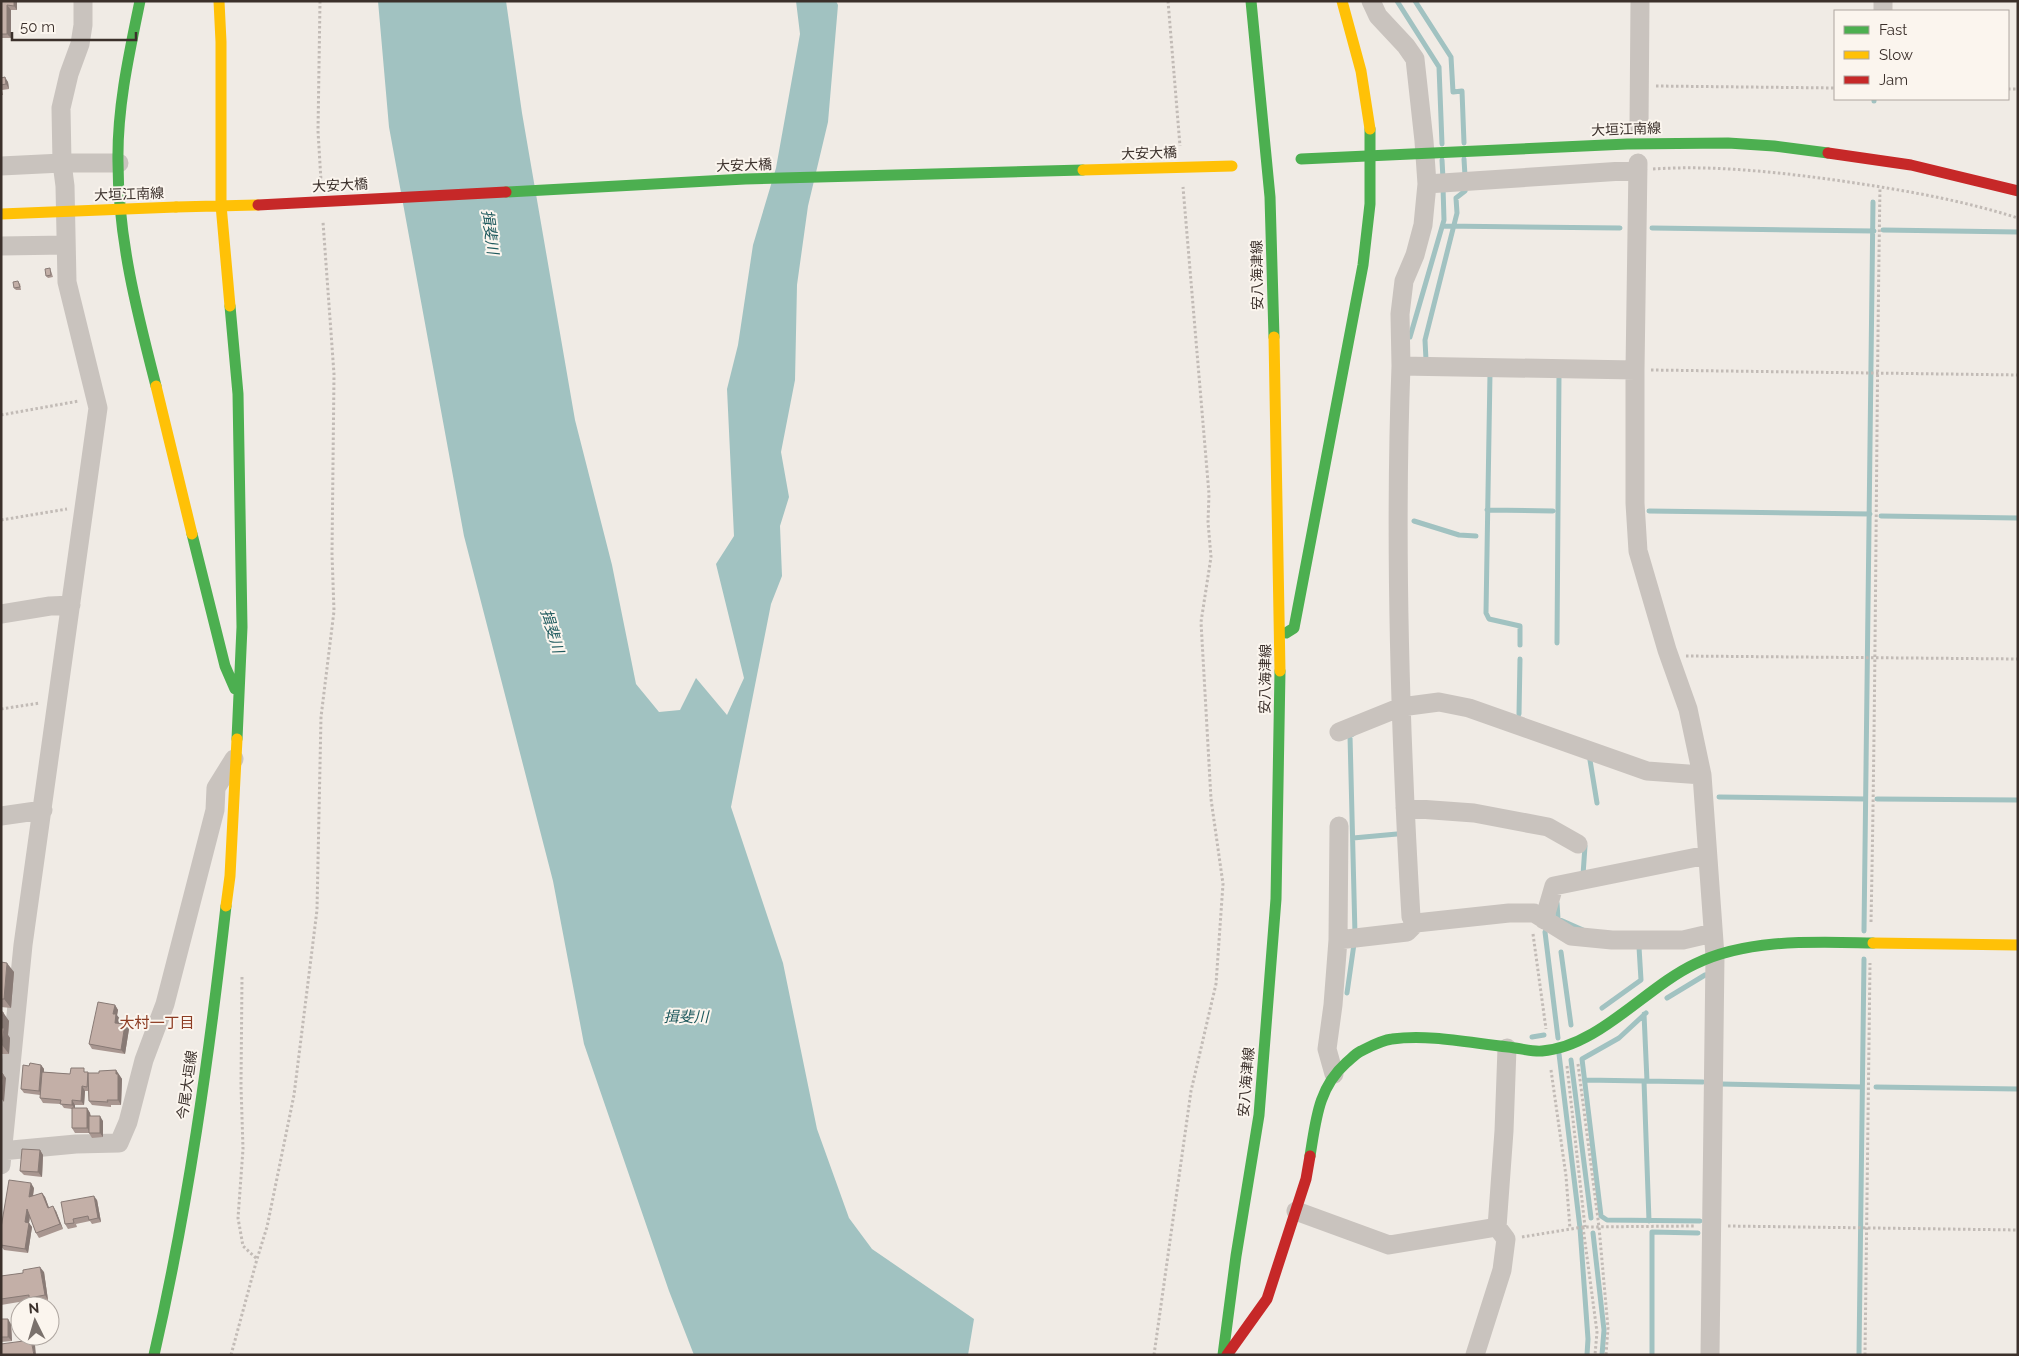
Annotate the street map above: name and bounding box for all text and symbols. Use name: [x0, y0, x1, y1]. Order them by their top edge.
scale bar: [12, 10, 136, 42]
legend: [1834, 10, 2009, 100]
text: 50 m: [20, 18, 55, 36]
text: Fast: [1879, 21, 1907, 39]
text: Slow: [1879, 46, 1913, 64]
text: Jam: [1879, 71, 1908, 89]
street label: 大垣江南線: [1591, 120, 1661, 138]
street label: 大安大橋: [1121, 144, 1177, 162]
street label: 大安大橋: [716, 156, 772, 174]
street label: 大安大橋: [312, 176, 368, 194]
street label: 大垣江南線: [94, 185, 164, 203]
water label: 揖斐川: [478, 208, 502, 258]
street label: 安八海津線: [1248, 240, 1266, 310]
water label: 揖斐川: [537, 607, 568, 657]
street label: 安八海津線: [1256, 644, 1274, 714]
water label: 揖斐川: [663, 1008, 710, 1026]
district label: 大村一丁目: [119, 1014, 195, 1032]
street label: 安八海津線: [1235, 1046, 1257, 1118]
street label: 今尾大垣線: [174, 1049, 200, 1121]
north arrow: [10, 1296, 60, 1346]
text: N: [28, 1300, 40, 1316]

